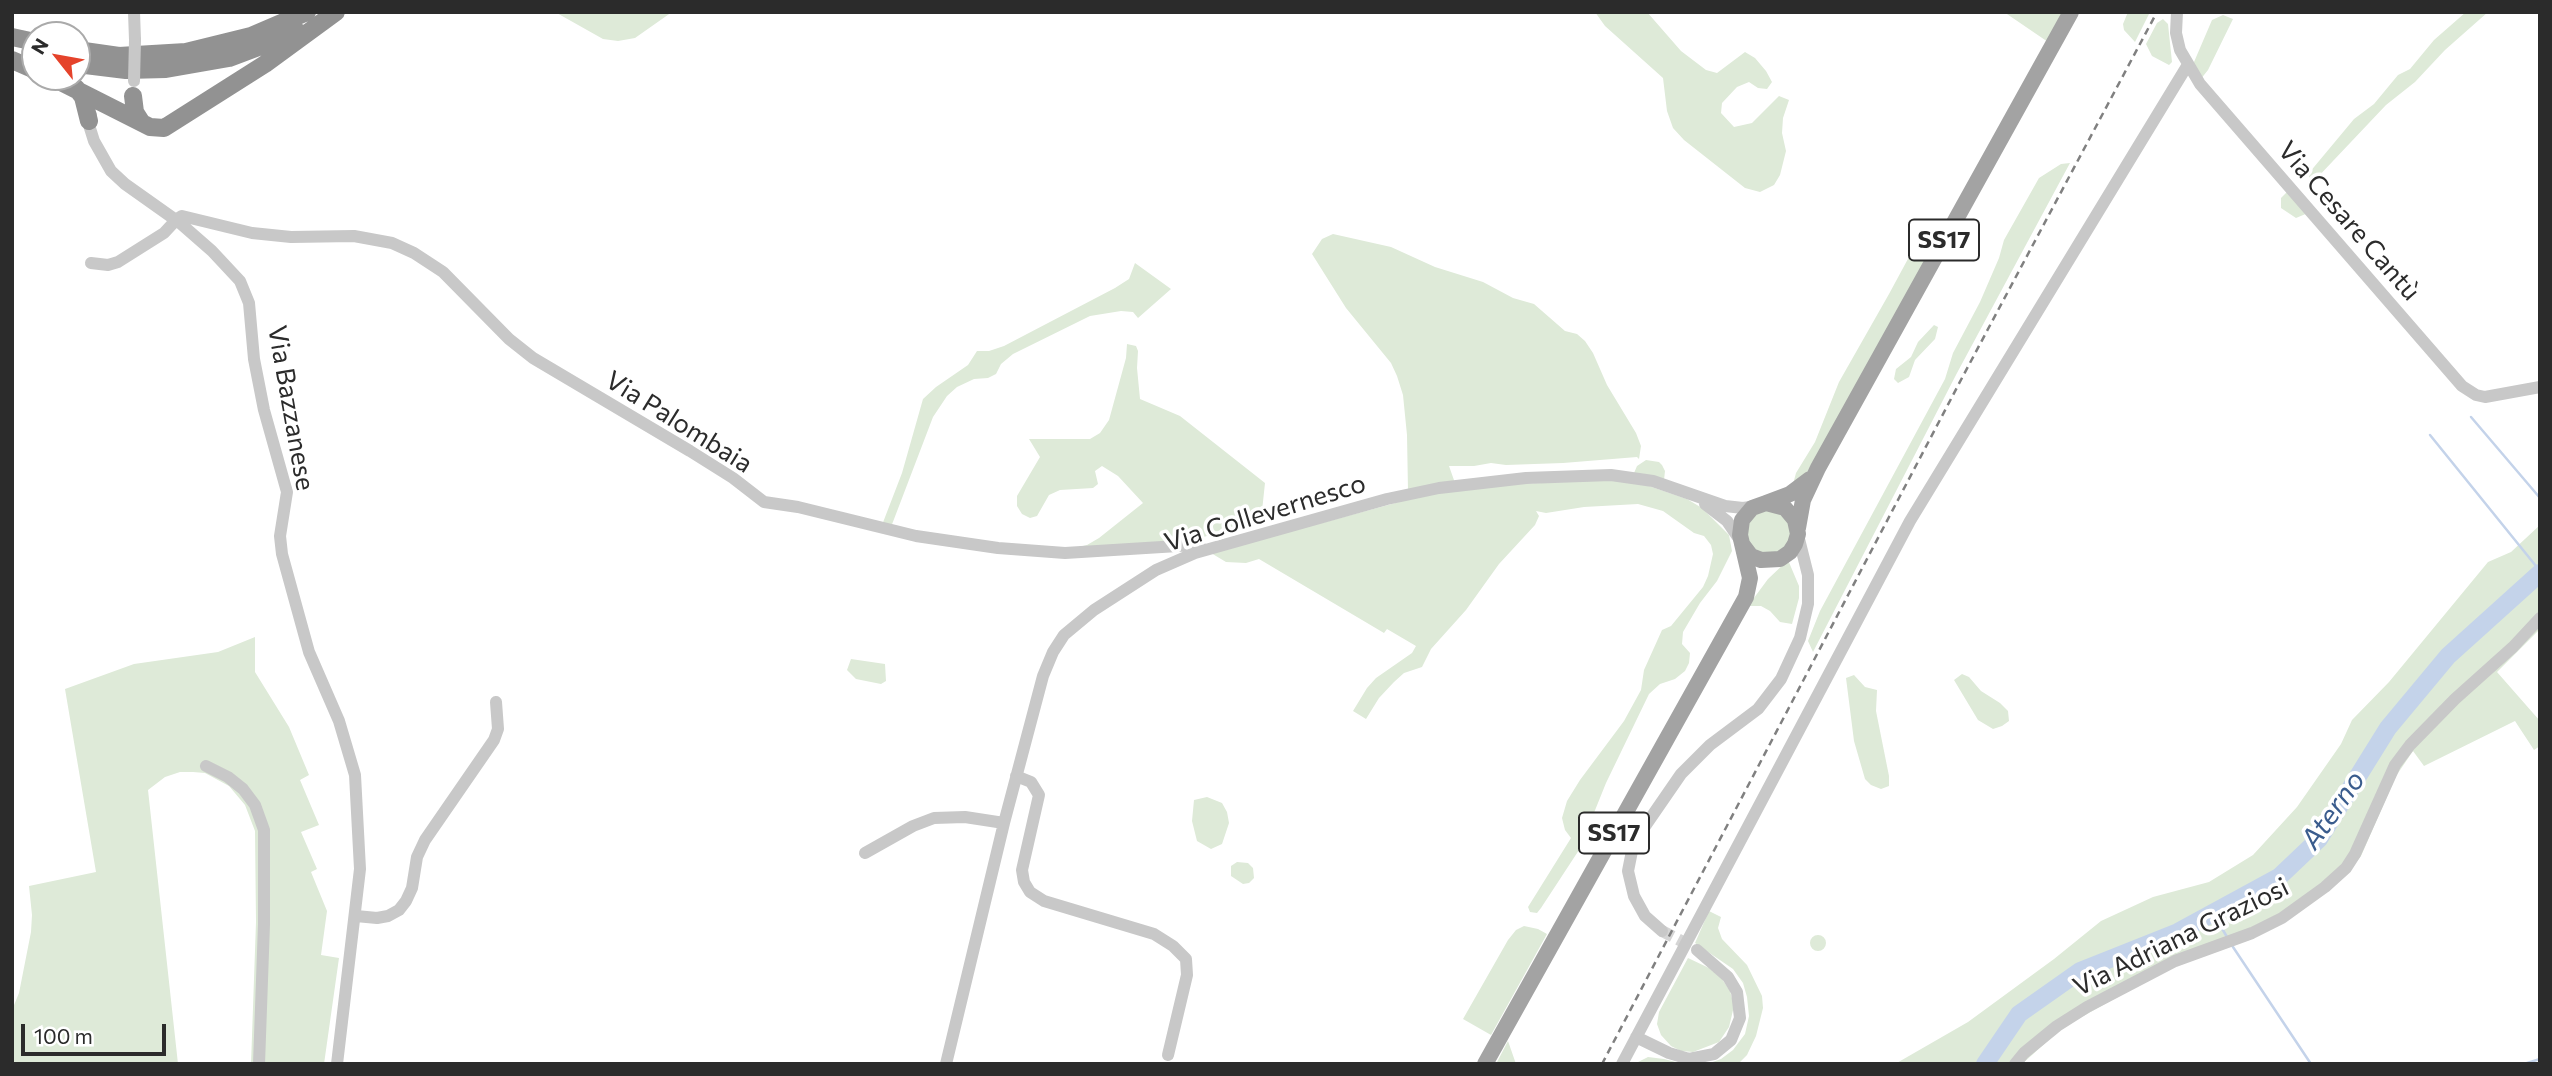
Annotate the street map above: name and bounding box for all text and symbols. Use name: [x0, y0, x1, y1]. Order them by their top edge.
north arrow: [21, 21, 91, 91]
text: N: [26, 34, 53, 58]
street label: Via Cesare Cantù: [2272, 135, 2426, 307]
road number: SS17: [1909, 220, 1979, 260]
street label: Via Bazzanese: [261, 323, 321, 493]
street label: Via Palombaia: [600, 364, 758, 480]
street label: Via Collevernesco: [1161, 468, 1369, 558]
water label: Aterno: [2294, 764, 2372, 856]
road number: SS17: [1579, 812, 1649, 854]
street label: Via Adriana Graziosi: [2068, 871, 2294, 1003]
scale bar: [24, 1010, 170, 1054]
text: 100 m: [34, 1023, 93, 1048]

